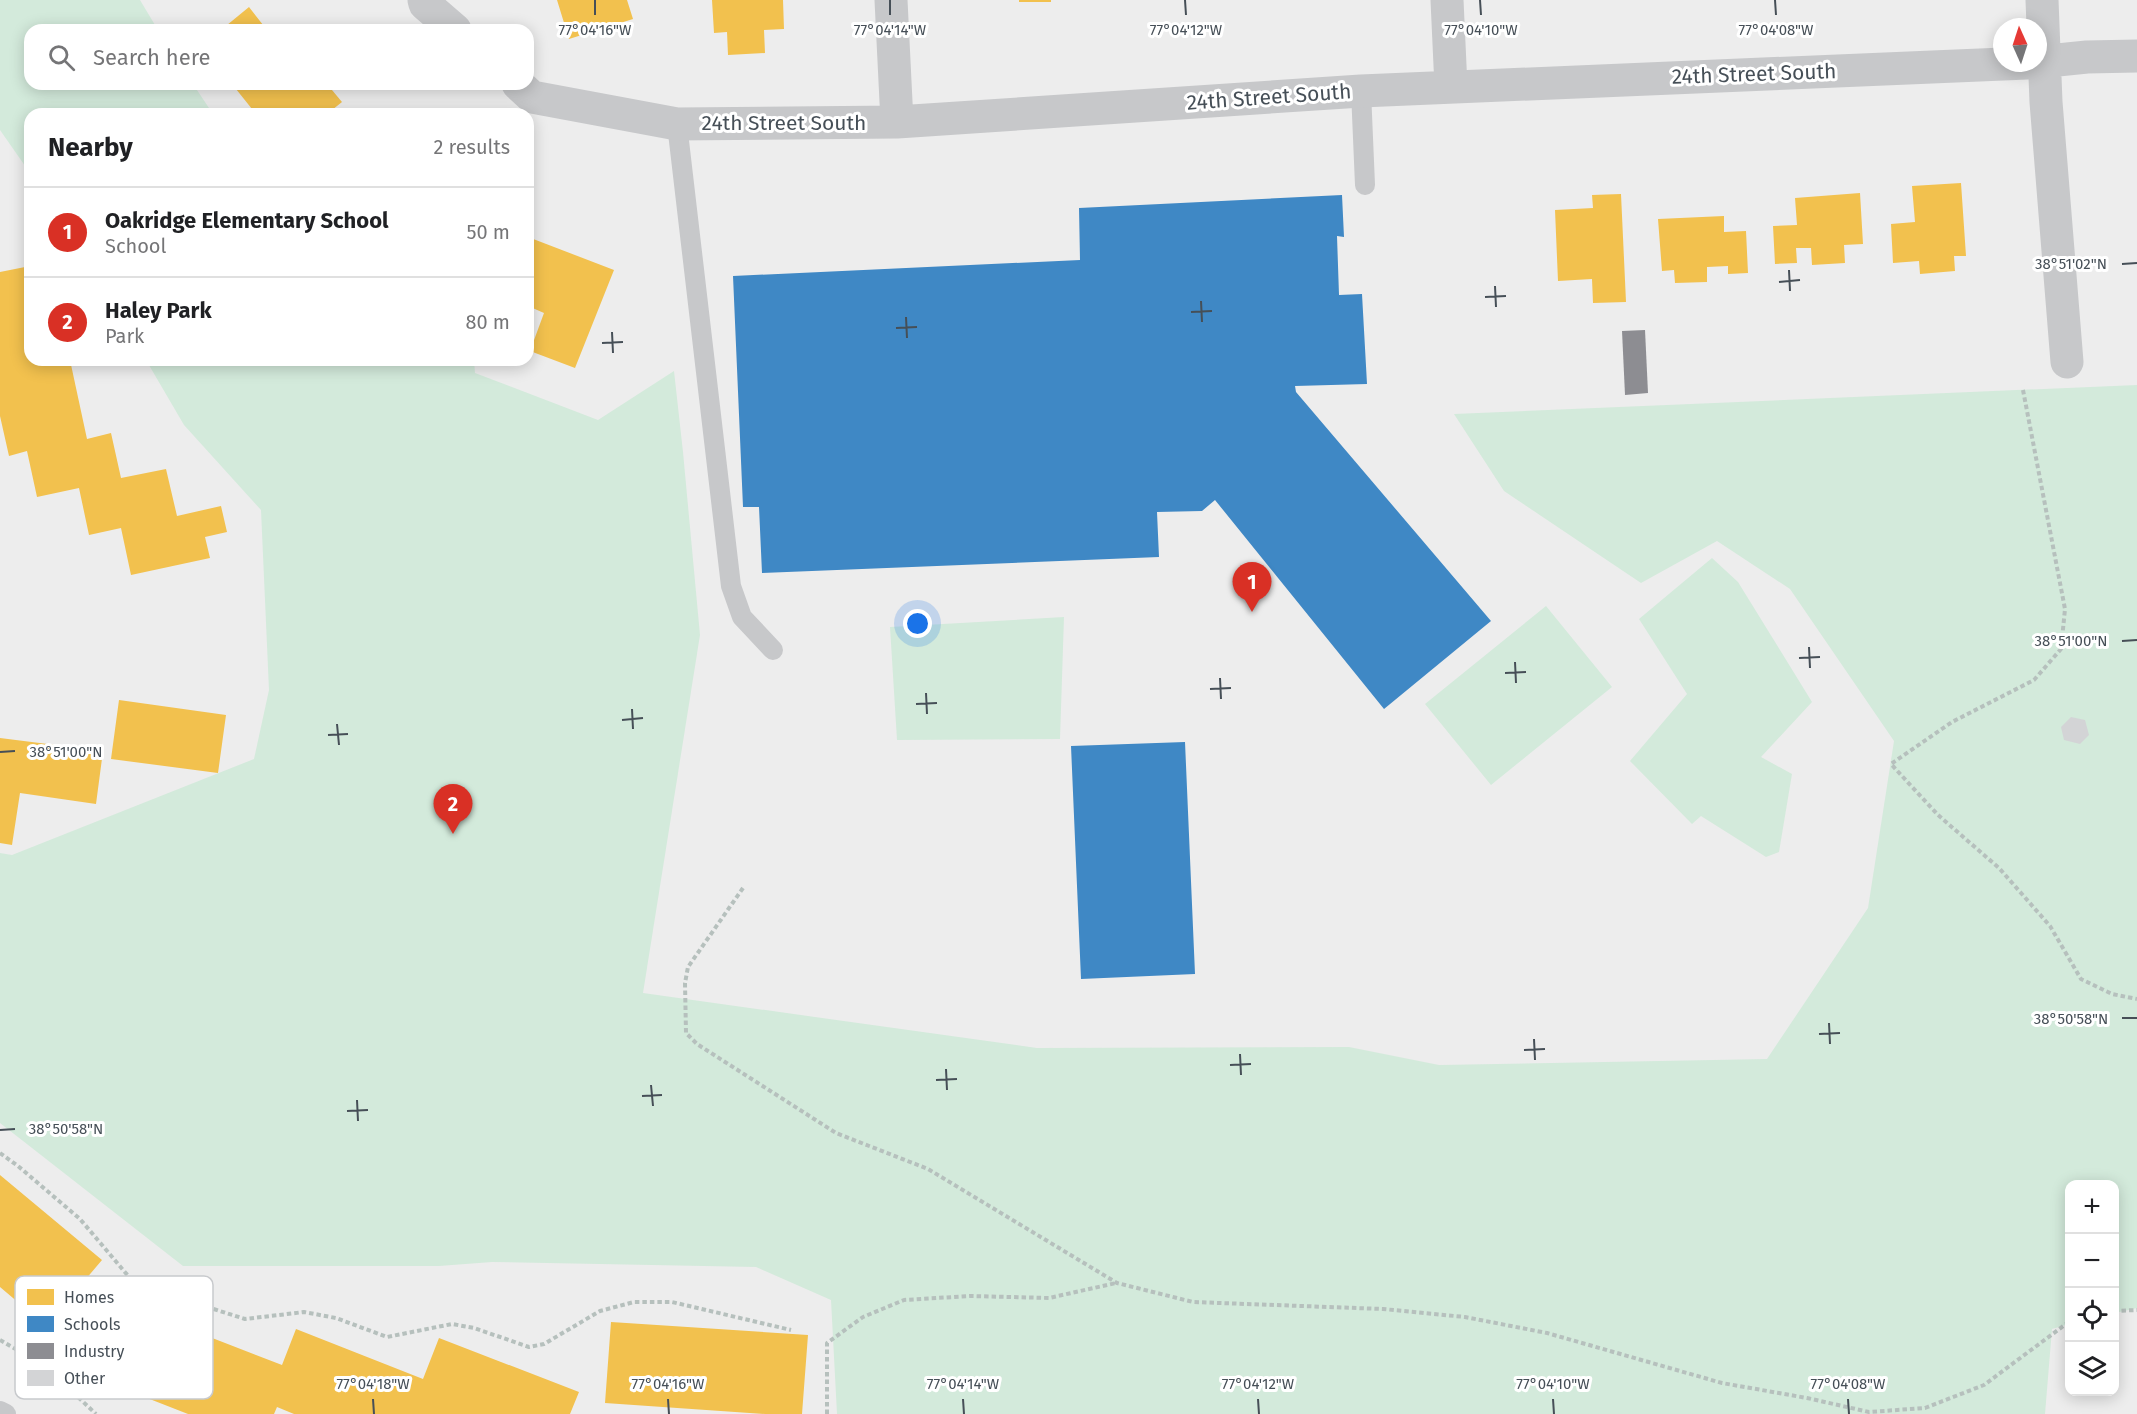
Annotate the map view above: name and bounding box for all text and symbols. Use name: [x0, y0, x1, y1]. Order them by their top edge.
north arrow: [1993, 18, 2047, 72]
text: 77°04'16"W: [559, 21, 632, 39]
text: 77°04'14"W: [854, 21, 927, 39]
text: 77°04'12"W: [1150, 21, 1223, 39]
text: 77°04'10"W: [1444, 21, 1518, 39]
text: 77°04'08"W: [1739, 21, 1814, 39]
search box: [24, 24, 534, 90]
icon: search: [45, 41, 78, 74]
text: Search here: [93, 44, 211, 71]
street label: 24th Street South: [1671, 58, 1837, 90]
street label: 24th Street South: [1186, 78, 1352, 116]
street label: 24th Street South: [702, 110, 866, 136]
text: Nearby: [48, 132, 133, 163]
text: 2 results: [433, 135, 510, 159]
text: Oakridge Elementary School: [105, 207, 389, 234]
text: 1: [63, 220, 72, 244]
text: 50 m: [466, 220, 510, 244]
text: School: [105, 234, 166, 258]
text: 38°51'02"N: [2035, 255, 2107, 273]
text: Haley Park: [105, 297, 212, 324]
text: 2: [62, 310, 73, 334]
text: 80 m: [465, 310, 510, 334]
text: Park: [105, 324, 144, 348]
pin: 1: [1232, 562, 1272, 612]
your location: [903, 609, 932, 638]
text: 38°51'00"N: [2035, 632, 2107, 650]
text: 38°51'00"N: [30, 743, 102, 761]
pin: 2: [434, 784, 472, 834]
text: 38°50'58"N: [2034, 1010, 2108, 1028]
text: 38°50'58"N: [29, 1120, 103, 1138]
map controls: [2065, 1180, 2119, 1396]
button: +: [2065, 1180, 2119, 1234]
button: −: [2065, 1234, 2119, 1288]
legend: [15, 1276, 213, 1399]
text: Homes: [64, 1288, 114, 1307]
button: locate: [2065, 1288, 2119, 1342]
text: Schools: [64, 1315, 121, 1334]
text: Industry: [64, 1342, 124, 1361]
button: layers: [2065, 1342, 2119, 1396]
text: Other: [64, 1369, 106, 1388]
text: 77°04'18"W: [336, 1375, 410, 1393]
text: 77°04'16"W: [632, 1375, 705, 1393]
text: 77°04'14"W: [927, 1375, 1000, 1393]
text: 77°04'12"W: [1222, 1375, 1295, 1393]
text: 77°04'10"W: [1516, 1375, 1590, 1393]
text: 77°04'08"W: [1811, 1375, 1886, 1393]

